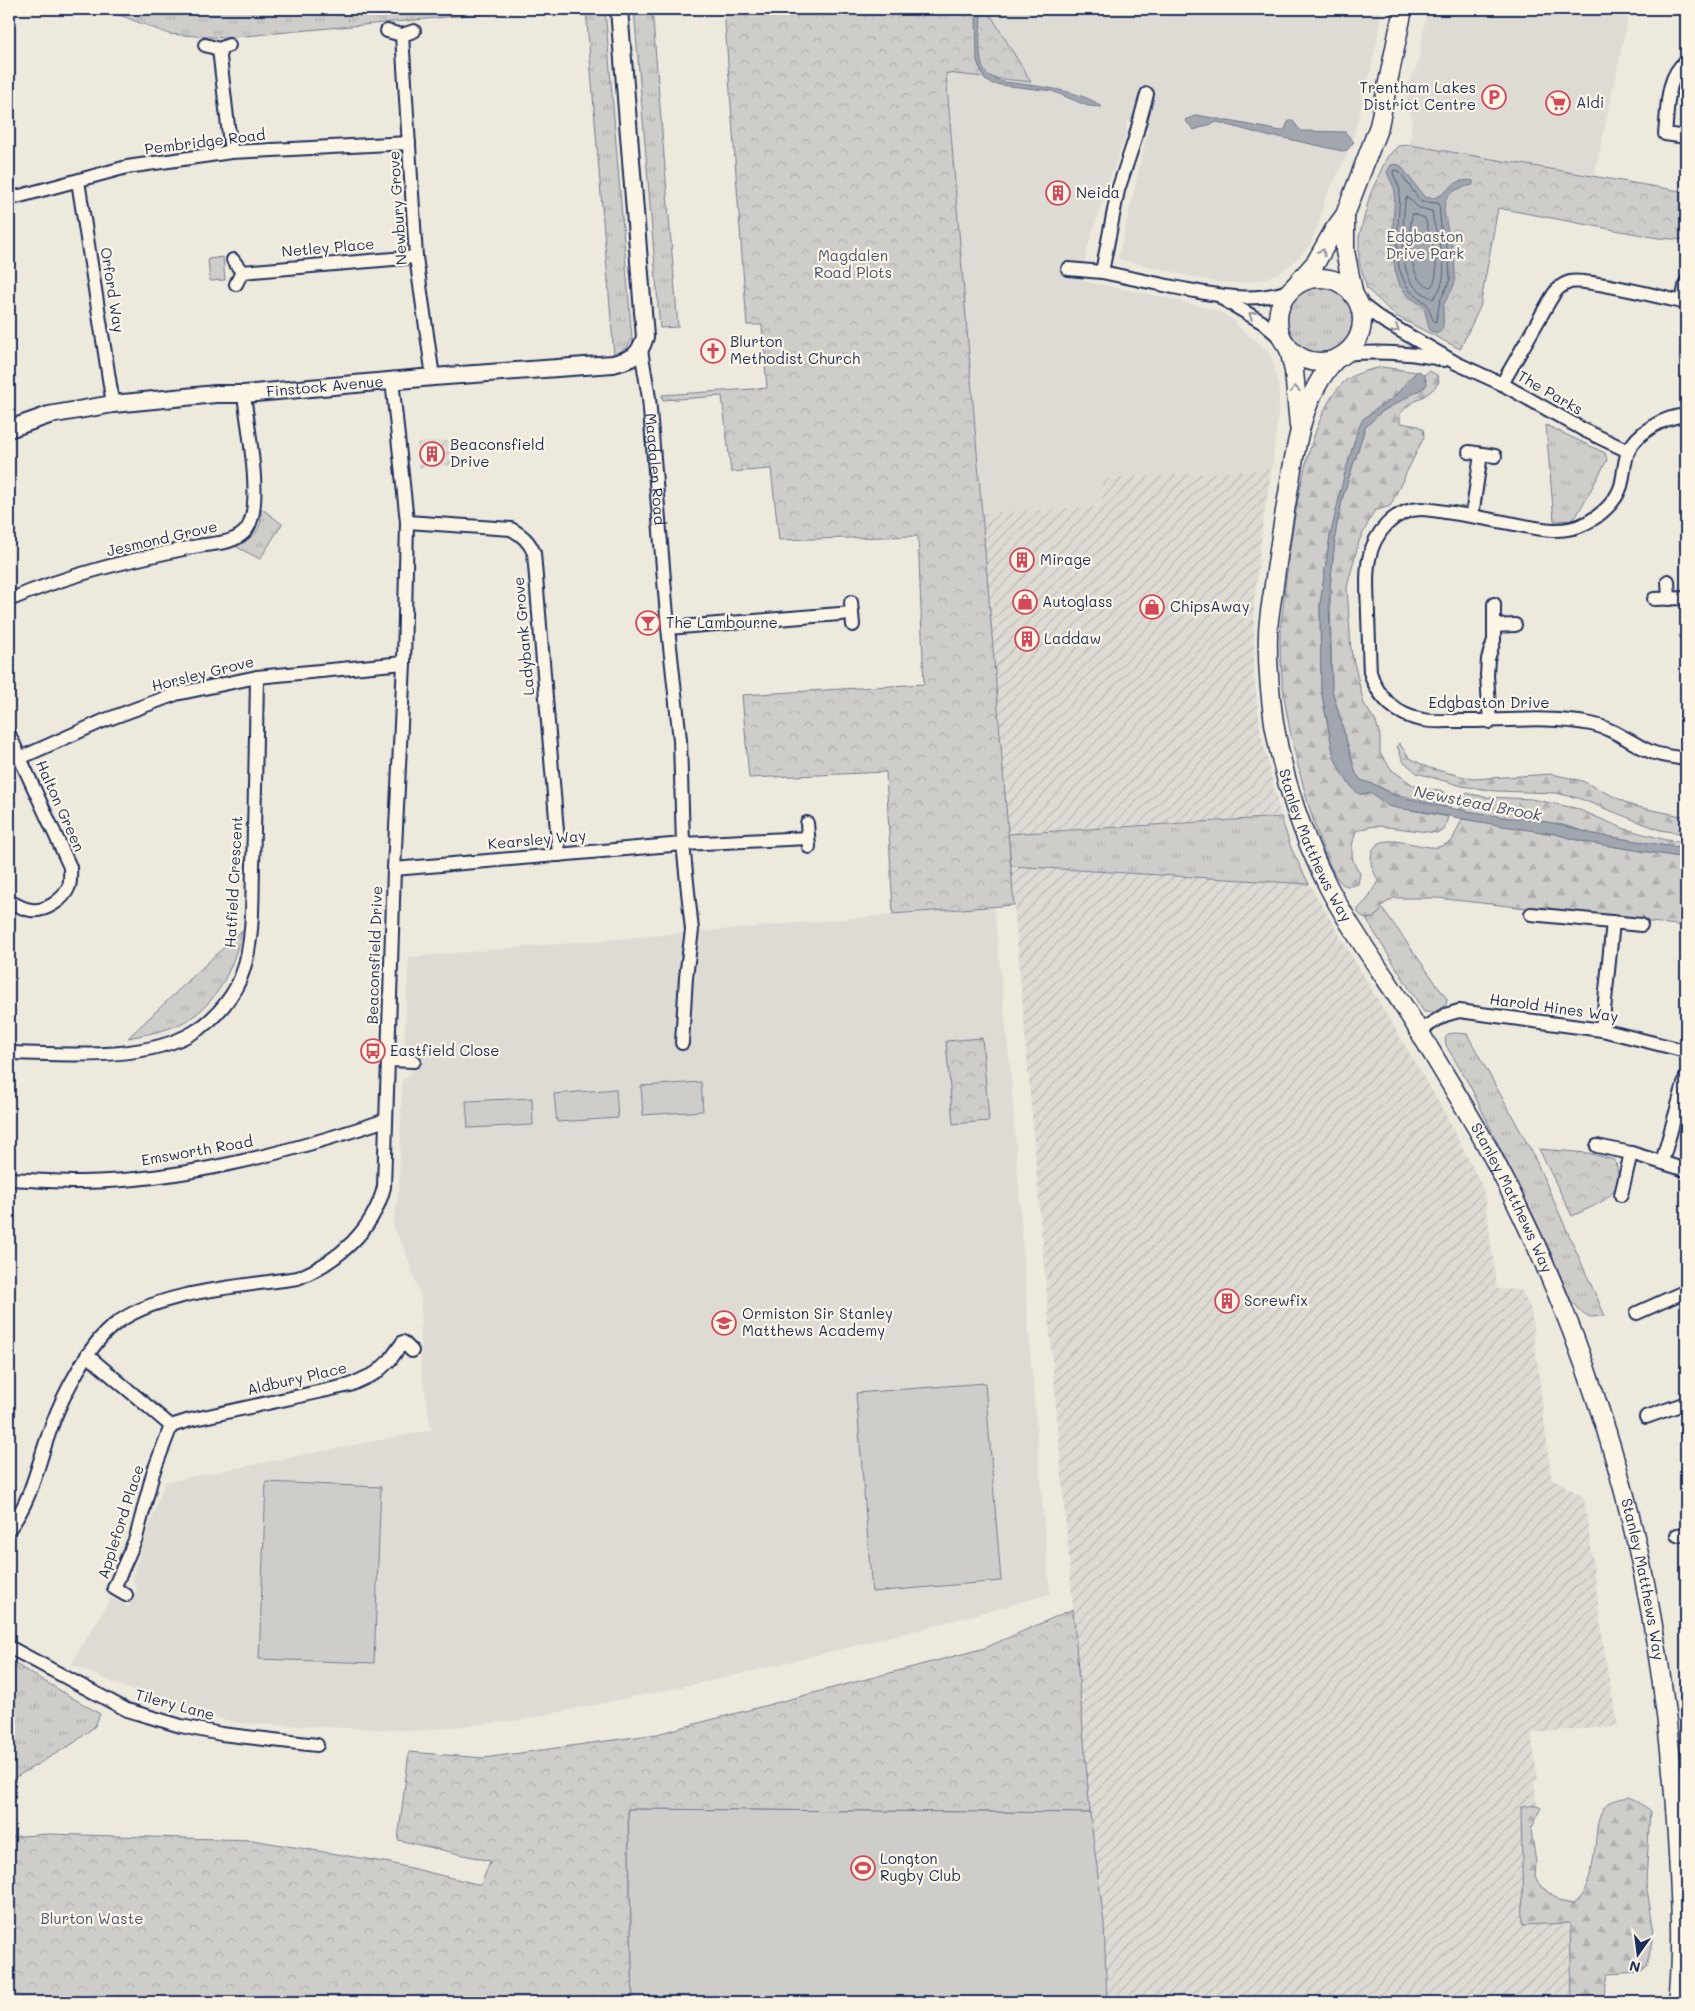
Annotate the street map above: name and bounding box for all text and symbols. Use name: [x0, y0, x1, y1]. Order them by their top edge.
place label: Trentham Lakes District Centre: [1360, 77, 1476, 114]
parking icon: Trentham Lakes District Centre: [1481, 84, 1507, 110]
supermarket icon: Aldi: [1545, 90, 1571, 116]
place label: Aldi: [1576, 92, 1604, 112]
street label: Pembridge Road: [143, 124, 267, 158]
street label: Newbury Grove: [383, 150, 411, 266]
building icon: Neida: [1045, 180, 1071, 206]
place label: Neida: [1076, 182, 1120, 202]
park label: Edgbaston Drive Park: [1386, 226, 1464, 263]
street label: Netley Place: [281, 233, 375, 261]
park label: Magdalen Road Plots: [814, 245, 892, 282]
street label: Orford Way: [96, 246, 130, 334]
one-way arrow: [1315, 248, 1325, 257]
one-way arrow: [1248, 312, 1257, 321]
one-way arrow: [1391, 322, 1400, 332]
place label: Blurton Methodist Church: [730, 331, 860, 368]
church icon: Blurton Methodist Church: [700, 338, 726, 364]
street label: The Parks: [1514, 365, 1587, 419]
street label: Finstock Avenue: [265, 370, 384, 401]
one-way arrow: [1290, 385, 1301, 393]
street label: Magdalen Road: [641, 412, 670, 526]
place label: Beaconsfield Drive: [450, 434, 544, 471]
building icon: Beaconsfield Drive: [419, 441, 445, 467]
street label: Jesmond Grove: [104, 516, 219, 560]
building icon: Mirage: [1009, 547, 1035, 573]
place label: Mirage: [1040, 549, 1091, 569]
street label: Ladybank Grove: [508, 576, 538, 696]
shop icon: Autoglass: [1012, 589, 1038, 615]
place label: Autoglass: [1042, 591, 1112, 611]
shop icon: ChipsAway: [1139, 594, 1165, 620]
place label: ChipsAway: [1170, 596, 1250, 616]
bar icon: The Lambourne: [635, 610, 661, 636]
place label: The Lambourne: [666, 612, 778, 632]
building icon: Laddaw: [1014, 626, 1040, 652]
place label: Laddaw: [1044, 628, 1101, 648]
street label: Horsley Grove: [149, 651, 256, 695]
street label: Edgbaston Drive: [1428, 692, 1550, 712]
street label: Halton Green: [32, 757, 90, 854]
street label: Stanley Matthews Way: [1275, 766, 1357, 925]
water label: Newstead Brook: [1413, 780, 1544, 825]
street label: Hatfield Crescent: [220, 815, 246, 949]
street label: Kearsley Way: [487, 825, 587, 853]
street label: Beaconsfield Drive: [362, 885, 386, 1025]
street label: Harold Hines Way: [1488, 988, 1620, 1026]
bus stop icon: Eastfield Close: [360, 1038, 386, 1064]
place label: Eastfield Close: [390, 1040, 500, 1060]
street label: Stanley Matthews Way: [1467, 1119, 1558, 1276]
street label: Emsworth Road: [139, 1130, 254, 1170]
building icon: Screwfix: [1214, 1288, 1240, 1314]
place label: Screwfix: [1244, 1290, 1308, 1310]
place label: Ormiston Sir Stanley Matthews Academy: [742, 1303, 893, 1340]
school or university icon: Ormiston Sir Stanley Matthews Academy: [711, 1310, 737, 1336]
street label: Aldbury Place: [245, 1357, 349, 1399]
street label: Appleford Place: [92, 1462, 148, 1581]
street label: Stanley Matthews Way: [1617, 1496, 1670, 1662]
street label: Tilery Lane: [134, 1684, 217, 1724]
place label: Longton Rugby Club: [880, 1848, 961, 1885]
sports icon: Longton Rugby Club: [850, 1855, 876, 1881]
park label: Blurton Waste: [40, 1908, 144, 1928]
north arrow: [1612, 1928, 1662, 1978]
text: N: [1627, 1957, 1642, 1978]

